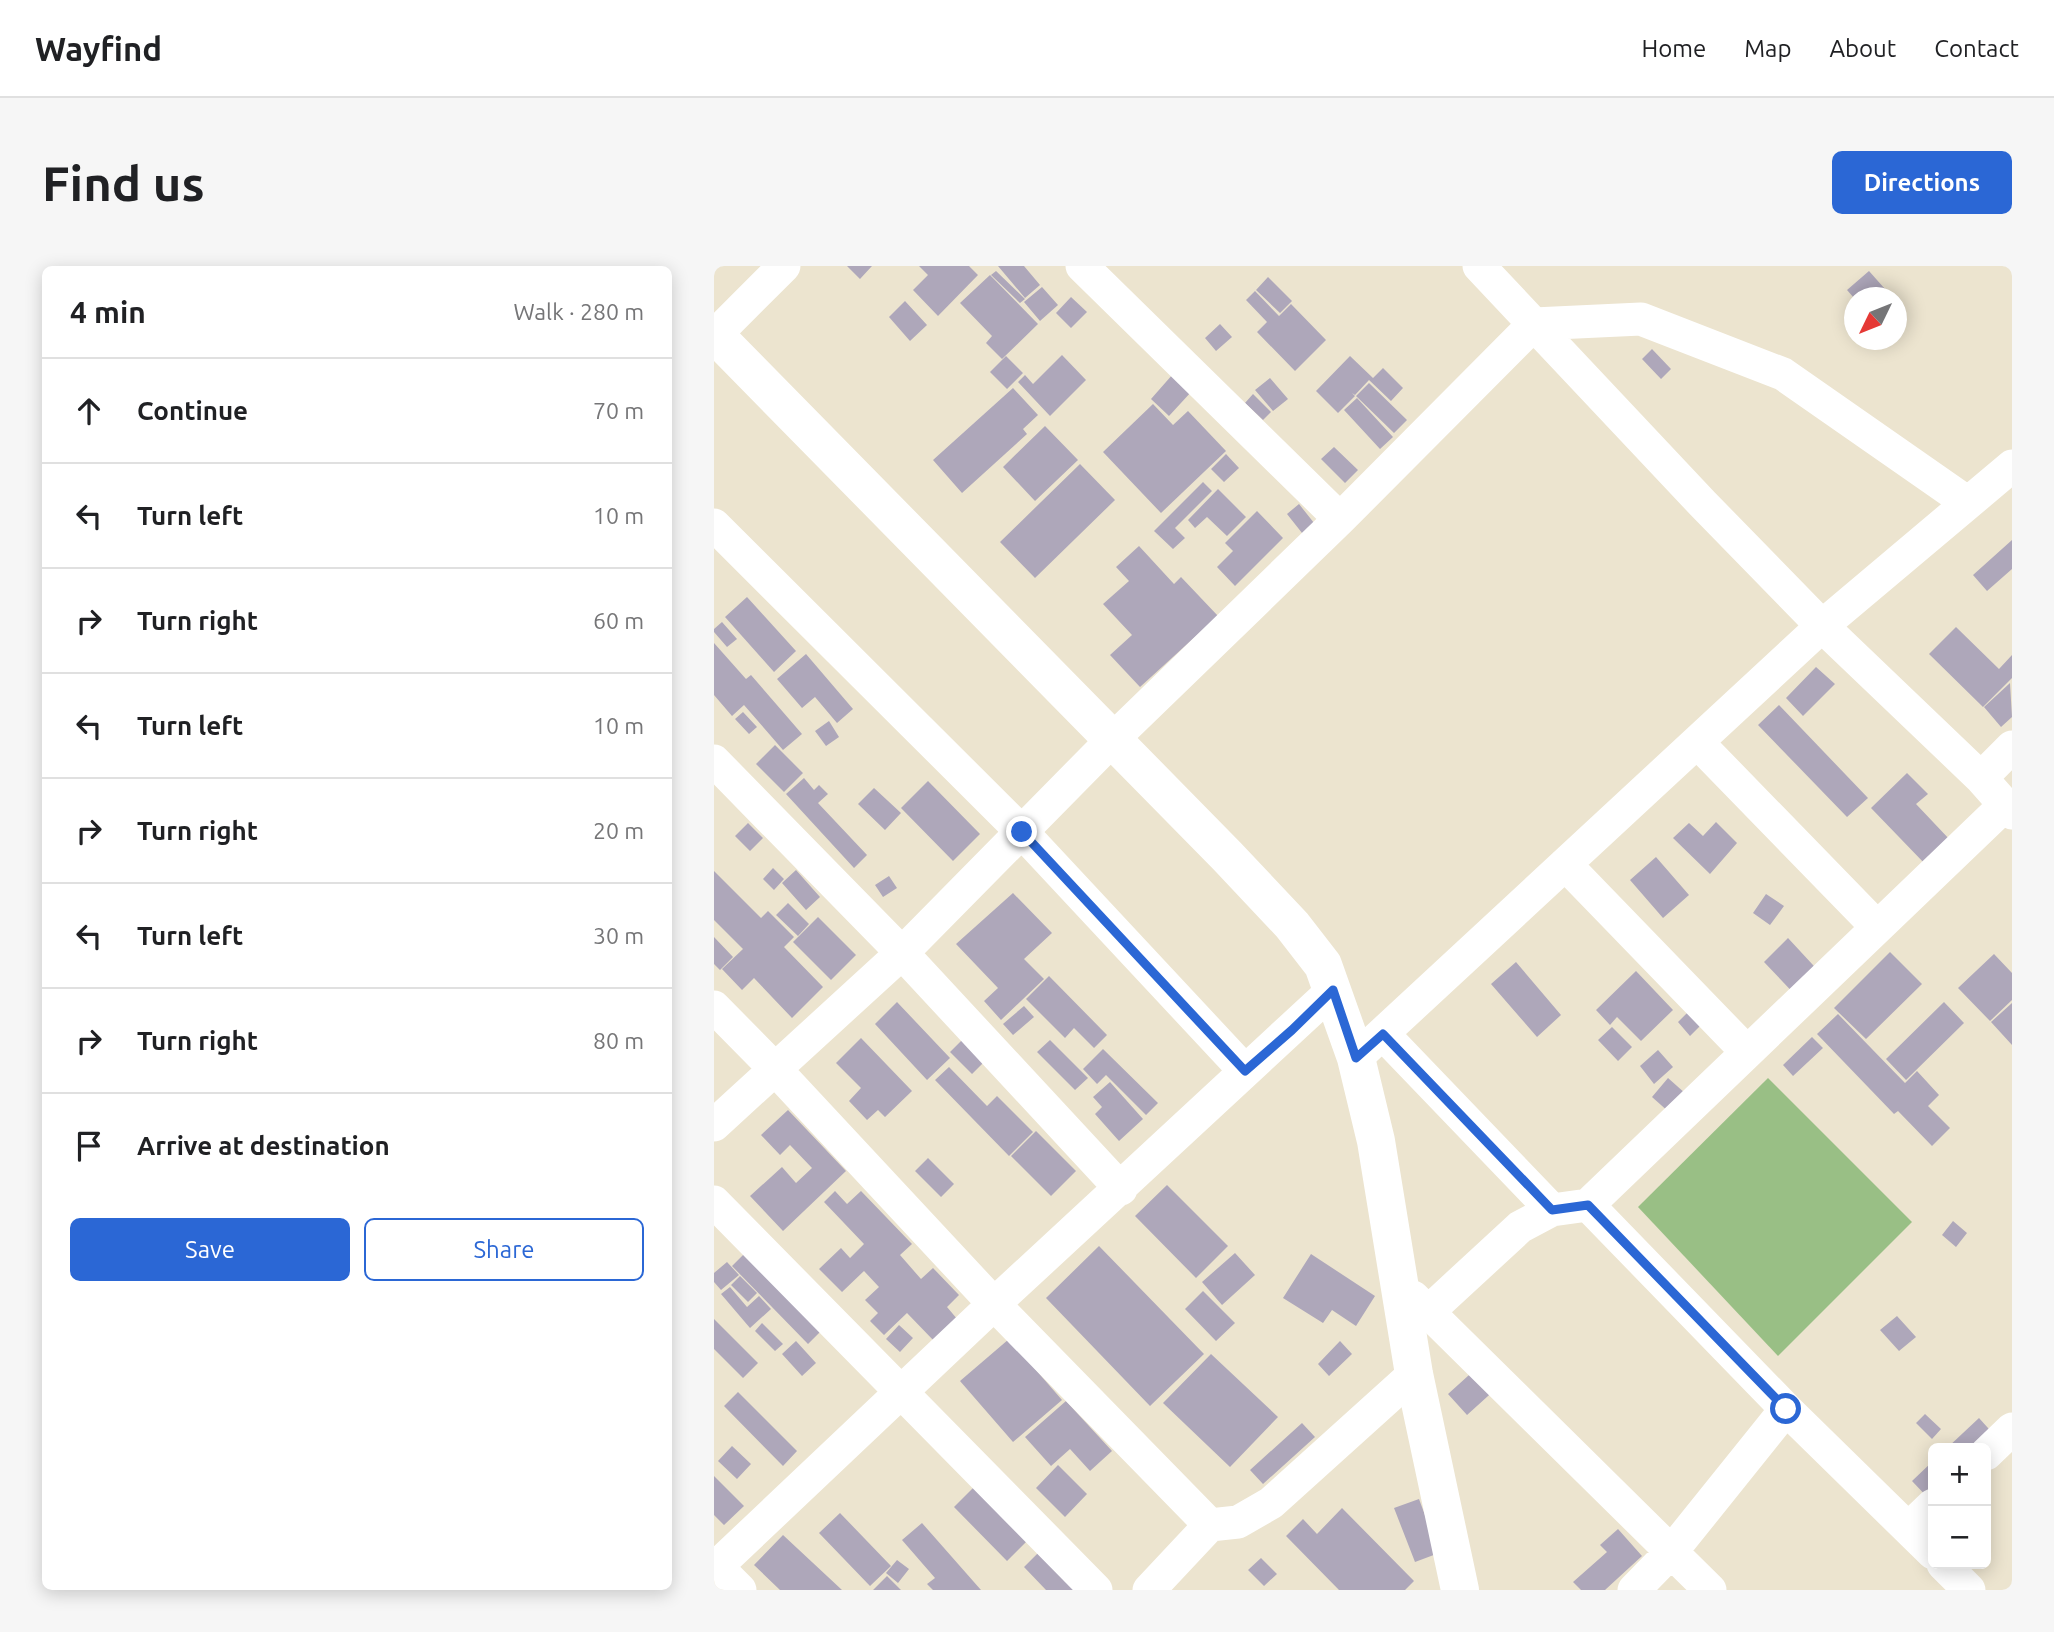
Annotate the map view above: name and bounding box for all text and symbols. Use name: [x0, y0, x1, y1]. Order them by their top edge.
text: Wayfind: [35, 30, 162, 67]
text: Home: [1641, 35, 1706, 62]
text: Map: [1744, 35, 1791, 62]
text: About: [1829, 35, 1896, 62]
text: Contact: [1934, 35, 2019, 62]
button: Directions: [1832, 151, 2012, 214]
text: Find us: [42, 155, 205, 210]
north arrow: [1844, 287, 1907, 350]
text: 4 min: [70, 295, 146, 329]
text: Walk · 280 m: [513, 299, 644, 324]
icon: ahead: [70, 392, 108, 430]
text: Continue: [137, 396, 248, 425]
text: 70 m: [593, 398, 644, 423]
icon: left: [70, 497, 108, 535]
text: Turn left: [137, 501, 243, 530]
text: 10 m: [593, 503, 644, 528]
icon: right: [70, 602, 108, 640]
text: Turn right: [137, 606, 258, 635]
text: 60 m: [593, 608, 644, 633]
icon: left: [70, 707, 108, 745]
text: Turn left: [137, 711, 243, 740]
text: 10 m: [593, 713, 644, 738]
icon: right: [70, 812, 108, 850]
text: Turn right: [137, 816, 258, 845]
route end: [1006, 816, 1037, 847]
text: 20 m: [593, 818, 644, 843]
icon: left: [70, 917, 108, 955]
text: Turn left: [137, 921, 243, 950]
text: 30 m: [593, 923, 644, 948]
icon: right: [70, 1022, 108, 1060]
text: Turn right: [137, 1026, 258, 1055]
text: 80 m: [593, 1028, 644, 1053]
icon: arrive: [70, 1127, 108, 1165]
text: Arrive at destination: [137, 1131, 390, 1160]
button: Save: [70, 1218, 350, 1281]
button: Share: [364, 1218, 644, 1281]
route start: [1770, 1393, 1801, 1424]
map controls: [1928, 1443, 1991, 1569]
button: +: [1928, 1443, 1991, 1506]
button: −: [1928, 1506, 1991, 1569]

